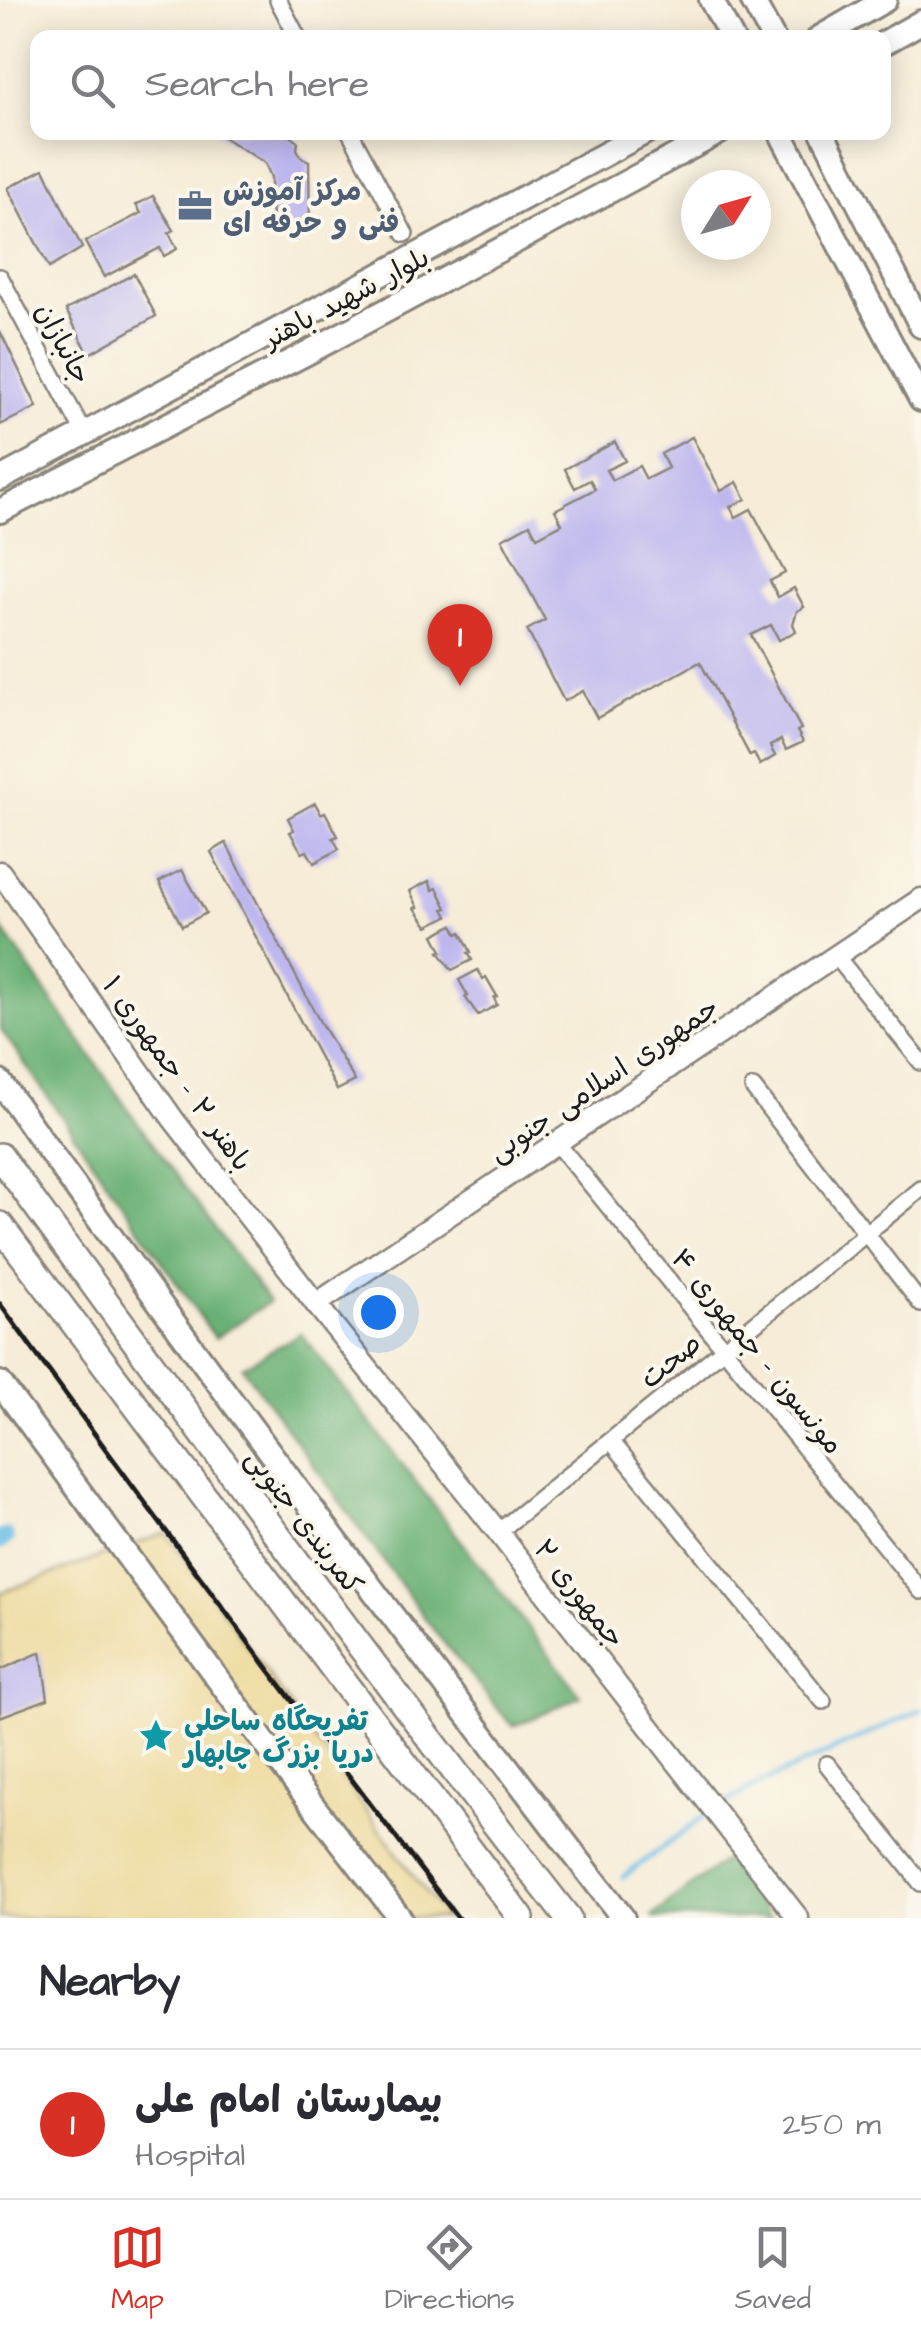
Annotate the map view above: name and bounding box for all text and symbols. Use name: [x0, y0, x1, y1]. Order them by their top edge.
search box: [30, 30, 891, 140]
icon: search: [65, 58, 120, 113]
text: Search here: [145, 59, 369, 111]
north arrow: [681, 170, 771, 260]
place label: مرکز آموزش فنی و حرفه ای: [223, 172, 399, 243]
office icon: مرکز آموزش فنی و حرفه ای: [176, 187, 214, 225]
street label: بلوار شهید باهنر: [255, 238, 437, 359]
street label: جانبازان: [25, 296, 100, 391]
pin: 1: [428, 604, 492, 686]
street label: باهنر ۲ - جمهوری ۱: [93, 968, 261, 1180]
street label: جمهوری اسلامی جنوبی: [481, 989, 727, 1172]
street label: مونسون - جمهوری ۴: [662, 1241, 852, 1463]
your location: [353, 1287, 404, 1338]
street label: صحت: [632, 1324, 710, 1398]
street label: کمربندی جنوبی: [236, 1441, 372, 1603]
street label: جمهوری ۲: [524, 1532, 634, 1656]
place label: تفریحگاه ساحلی دریا بزرگ چابهار: [181, 1702, 374, 1773]
place icon: تفریحگاه ساحلی دریا بزرگ چابهار: [137, 1717, 175, 1755]
text: Nearby: [40, 1954, 180, 2012]
text: بیمارستان امام علی: [135, 2075, 442, 2127]
text: 1: [70, 2102, 75, 2147]
text: 250 m: [782, 2102, 881, 2147]
text: Hospital: [135, 2133, 245, 2178]
tab: Map: [110, 2220, 165, 2319]
tab: Directions: [385, 2220, 515, 2319]
tab: Saved: [735, 2220, 811, 2319]

